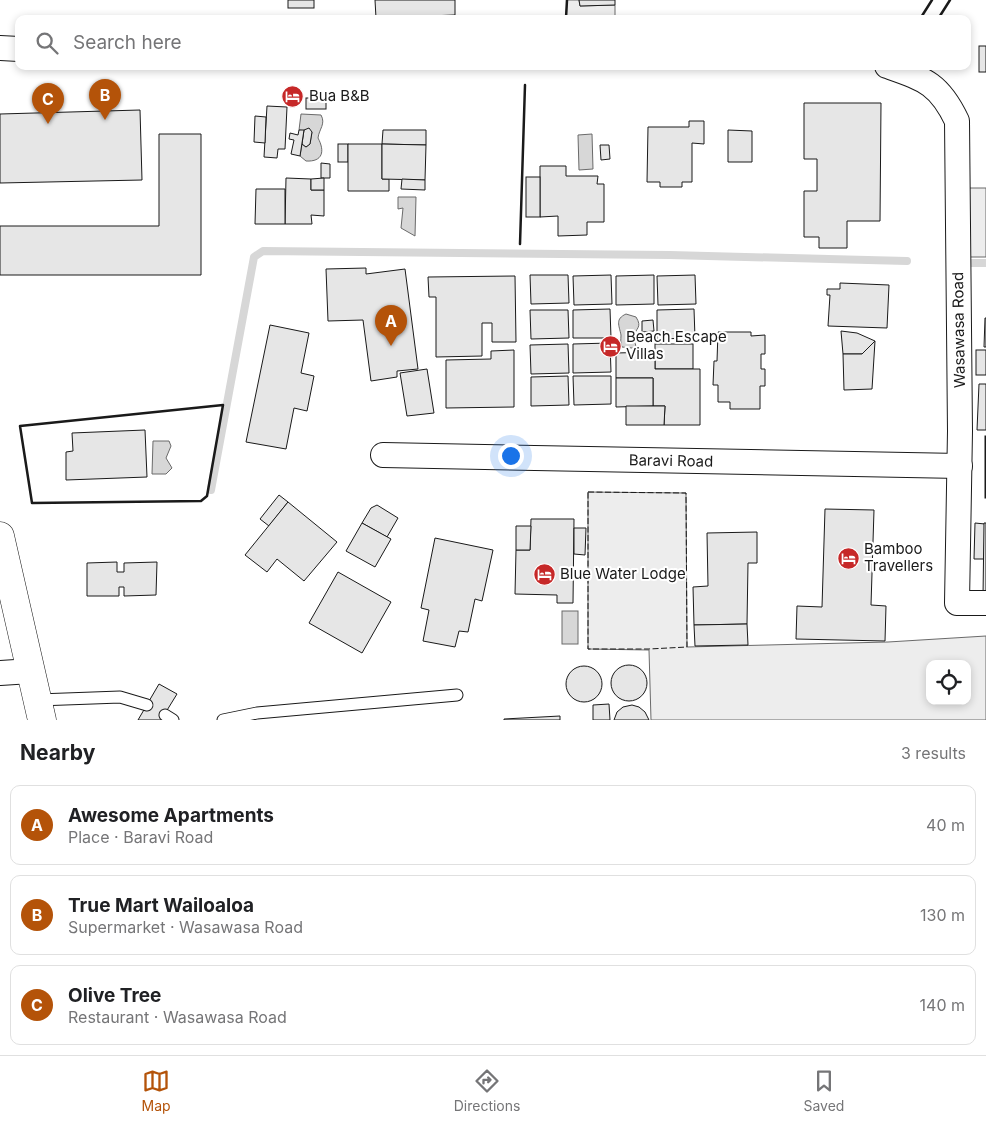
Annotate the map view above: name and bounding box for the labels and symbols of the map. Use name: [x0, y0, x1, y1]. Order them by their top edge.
pin: B: [89, 79, 121, 120]
pin: C: [32, 83, 64, 124]
hotel icon: Bua B&B: [281, 84, 305, 108]
place label: Bua B&B: [309, 86, 370, 105]
street label: Wasawasa Road: [948, 272, 969, 388]
pin: A: [375, 305, 407, 346]
place label: Beach Escape Villas: [626, 327, 727, 363]
hotel icon: Beach Escape Villas: [598, 334, 622, 358]
your location: [498, 443, 524, 469]
street label: Baravi Road: [629, 450, 713, 471]
place label: Bamboo Travellers: [864, 539, 933, 575]
hotel icon: Bamboo Travellers: [836, 546, 860, 570]
hotel icon: Blue Water Lodge: [532, 562, 556, 586]
place label: Blue Water Lodge: [560, 564, 686, 583]

